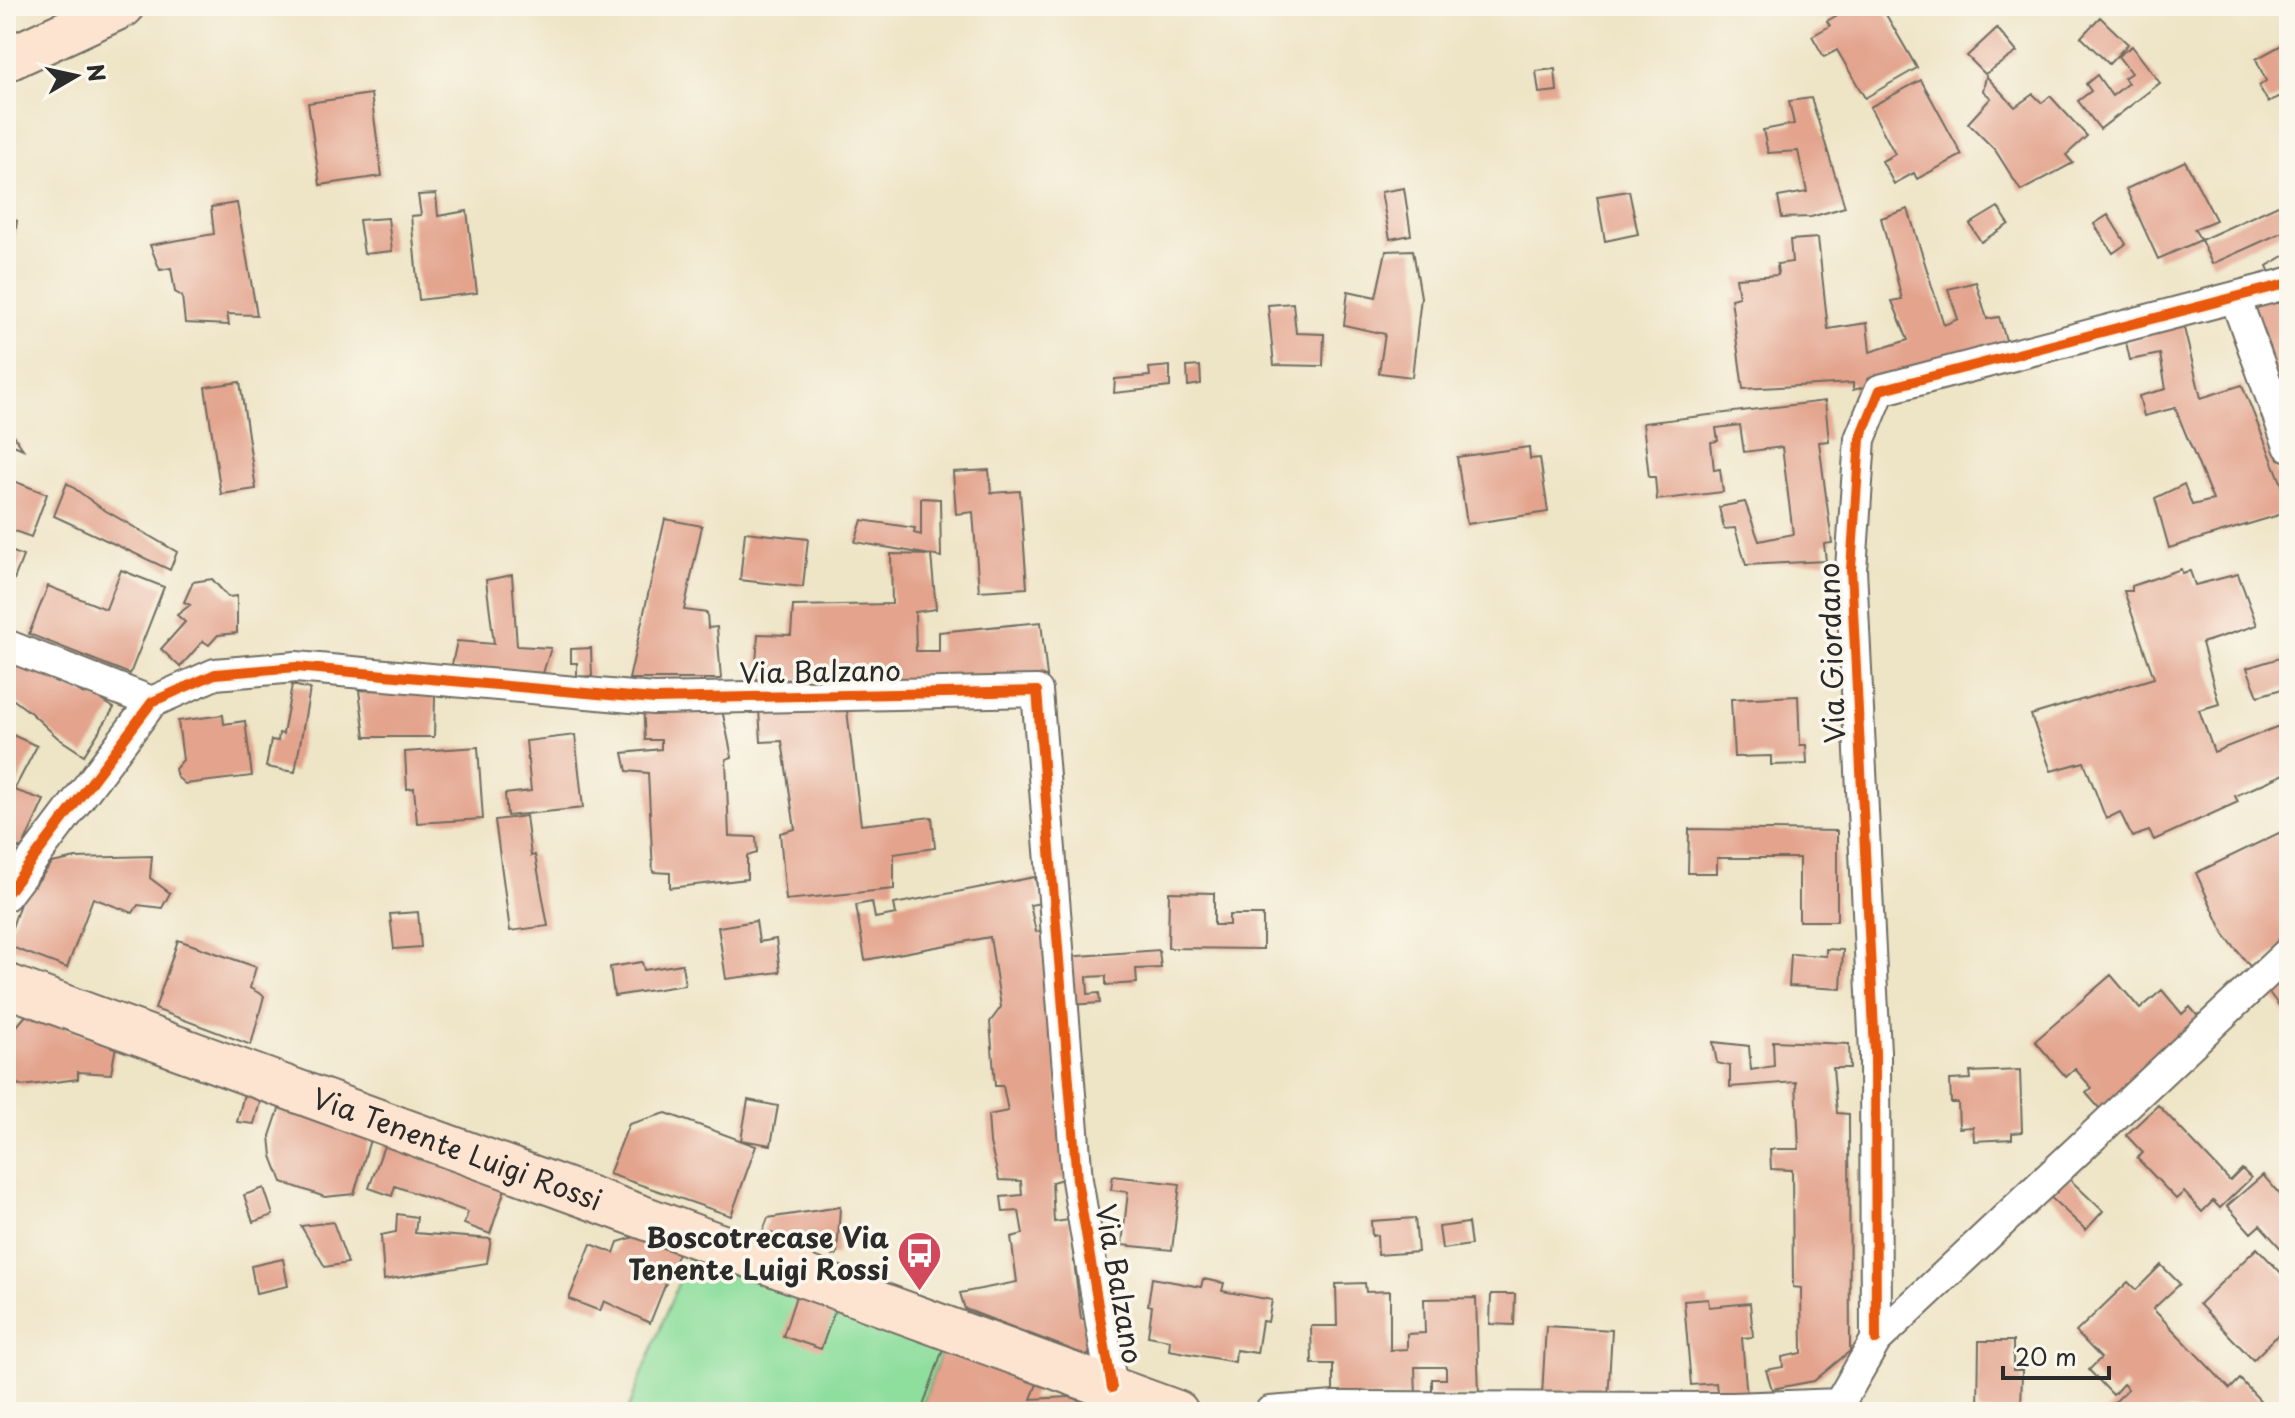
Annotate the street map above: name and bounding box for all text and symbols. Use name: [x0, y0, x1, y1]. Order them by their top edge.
north arrow: [36, 36, 116, 116]
text: N: [80, 61, 115, 84]
street label: Via Giordano: [1806, 562, 1855, 744]
street label: Via Balzano: [739, 648, 901, 693]
street label: Via Tenente Luigi Rossi: [307, 1075, 608, 1221]
street label: Via Balzano: [1085, 1201, 1156, 1367]
place label: Boscotrecase Via Tenente Luigi Rossi: [628, 1215, 890, 1290]
bus stop icon: Boscotrecase Via Tenente Luigi Rossi: [896, 1230, 944, 1293]
scale bar: [2003, 1330, 2109, 1380]
text: 20 m: [2015, 1338, 2077, 1374]

